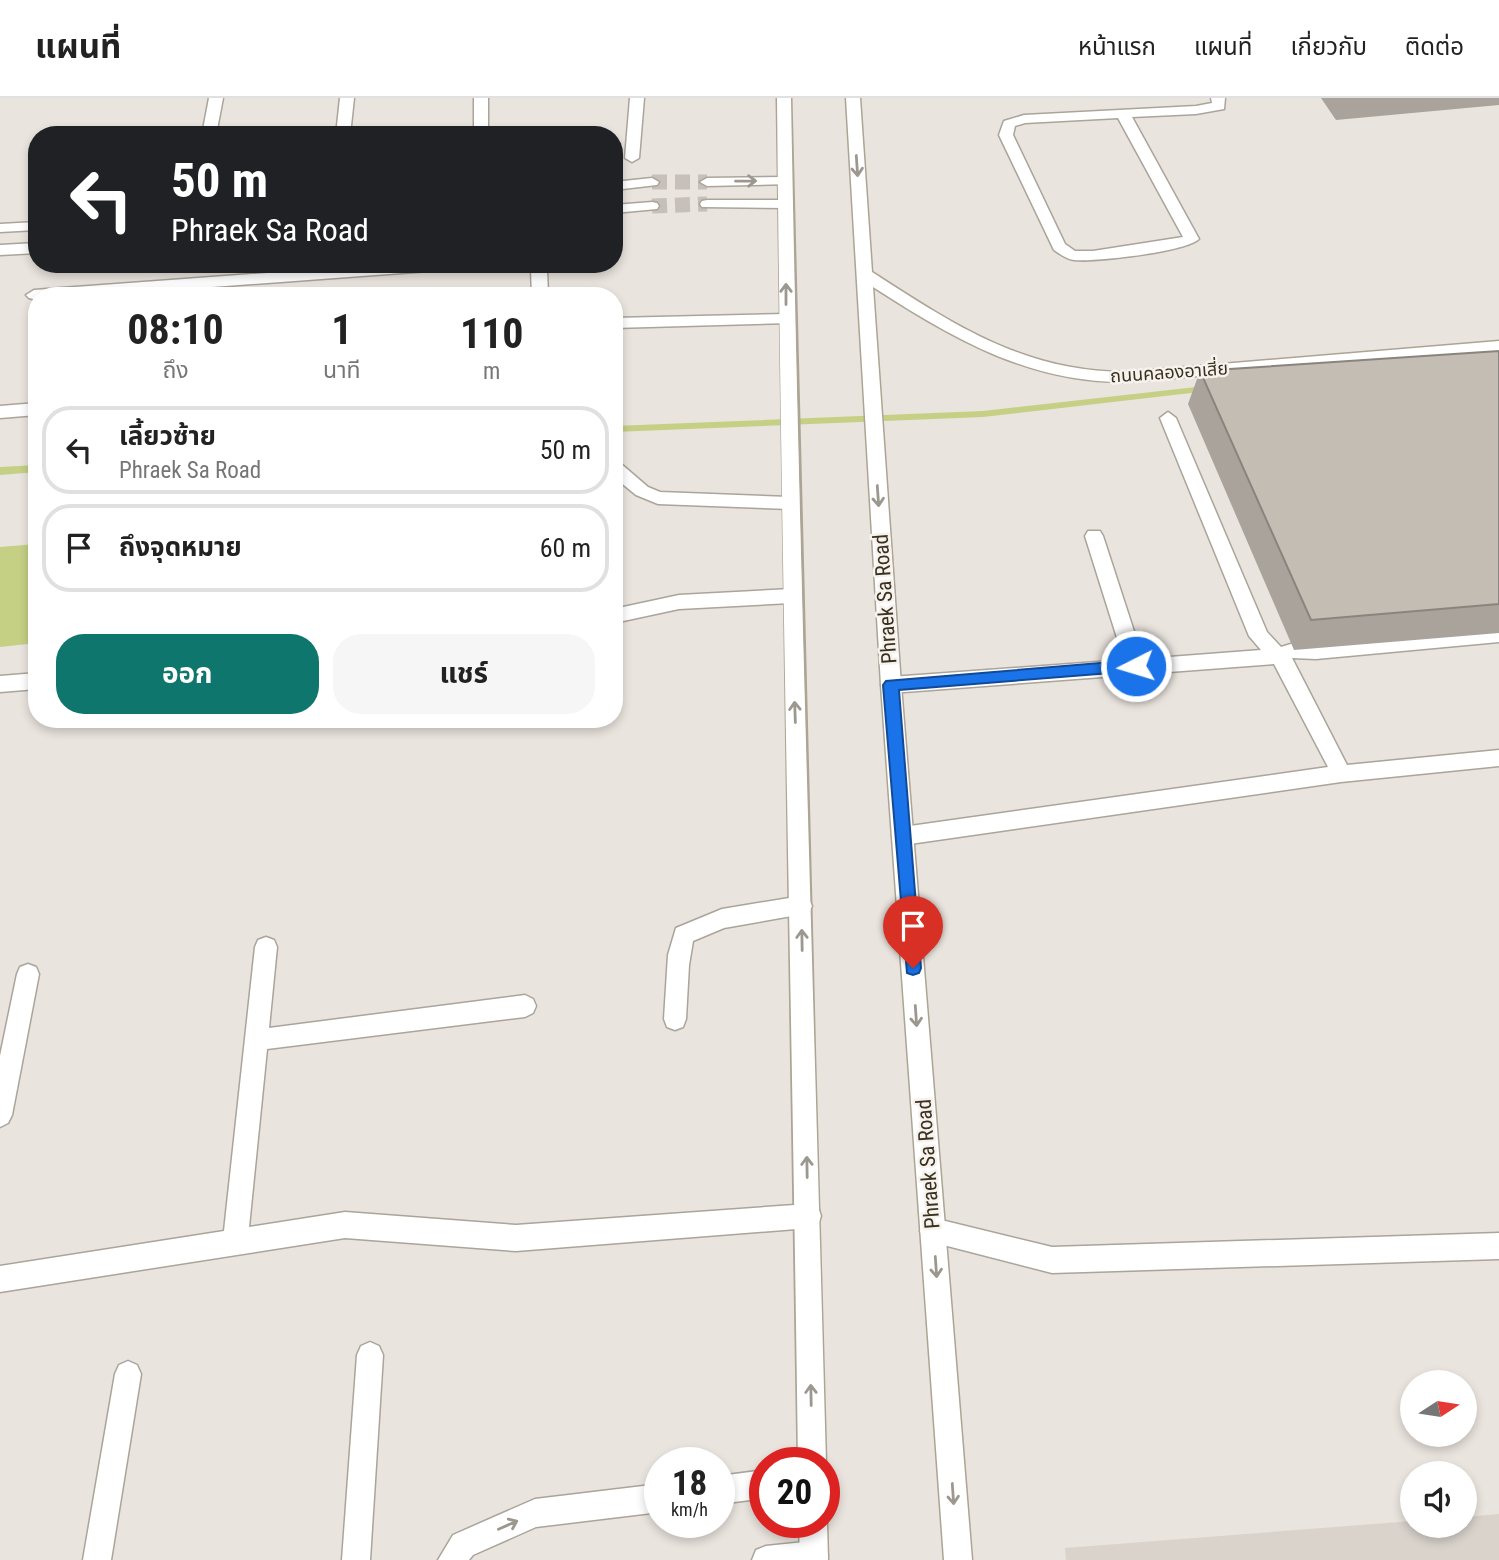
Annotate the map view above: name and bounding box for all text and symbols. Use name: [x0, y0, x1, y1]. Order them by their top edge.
text: แผนที่: [35, 27, 121, 66]
text: หน้าแรก: [1078, 33, 1156, 61]
text: แผนที่: [1194, 33, 1252, 61]
text: เกี่ยวกับ: [1290, 33, 1367, 61]
text: ติดต่อ: [1405, 33, 1464, 61]
text: 50 m: [171, 152, 268, 209]
icon: left: [56, 154, 147, 245]
one-way arrow: [851, 154, 864, 177]
one-way arrow: [735, 174, 758, 188]
text: Phraek Sa Road: [171, 211, 369, 249]
one-way arrow: [779, 283, 793, 306]
text: 08:10: [127, 305, 224, 354]
text: 1: [331, 305, 352, 354]
text: 110: [460, 309, 524, 358]
street label: ถนนคลองอาเสี่ย: [1109, 355, 1229, 387]
text: ถึง: [162, 357, 189, 384]
text: นาที: [323, 357, 361, 384]
text: m: [483, 358, 500, 385]
text: เลี้ยวซ้าย: [119, 421, 216, 451]
icon: left: [60, 431, 98, 469]
text: 50 m: [540, 435, 591, 465]
text: Phraek Sa Road: [119, 457, 261, 484]
one-way arrow: [872, 484, 885, 507]
icon: arrive: [60, 529, 98, 567]
text: ถึงจุดหมาย: [119, 532, 242, 562]
text: 60 m: [540, 533, 591, 563]
street label: Phraek Sa Road: [868, 533, 902, 665]
position arrow: [1099, 629, 1173, 703]
button: ออก: [56, 634, 319, 714]
button: แชร์: [333, 634, 595, 714]
one-way arrow: [788, 701, 802, 724]
pin: [883, 896, 943, 968]
icon: arrive: [894, 907, 932, 945]
one-way arrow: [795, 929, 808, 952]
one-way arrow: [910, 1004, 923, 1027]
street label: Phraek Sa Road: [911, 1098, 945, 1230]
one-way arrow: [801, 1156, 814, 1179]
one-way arrow: [929, 1256, 942, 1279]
north arrow: [1400, 1370, 1477, 1447]
map controls: [1400, 1370, 1477, 1538]
one-way arrow: [804, 1384, 818, 1407]
speed limit sign: 20: [749, 1447, 840, 1538]
button: sound: [1400, 1461, 1477, 1538]
text: 18: [672, 1463, 707, 1504]
one-way arrow: [947, 1482, 960, 1505]
text: km/h: [671, 1499, 708, 1520]
one-way arrow: [497, 1518, 518, 1531]

